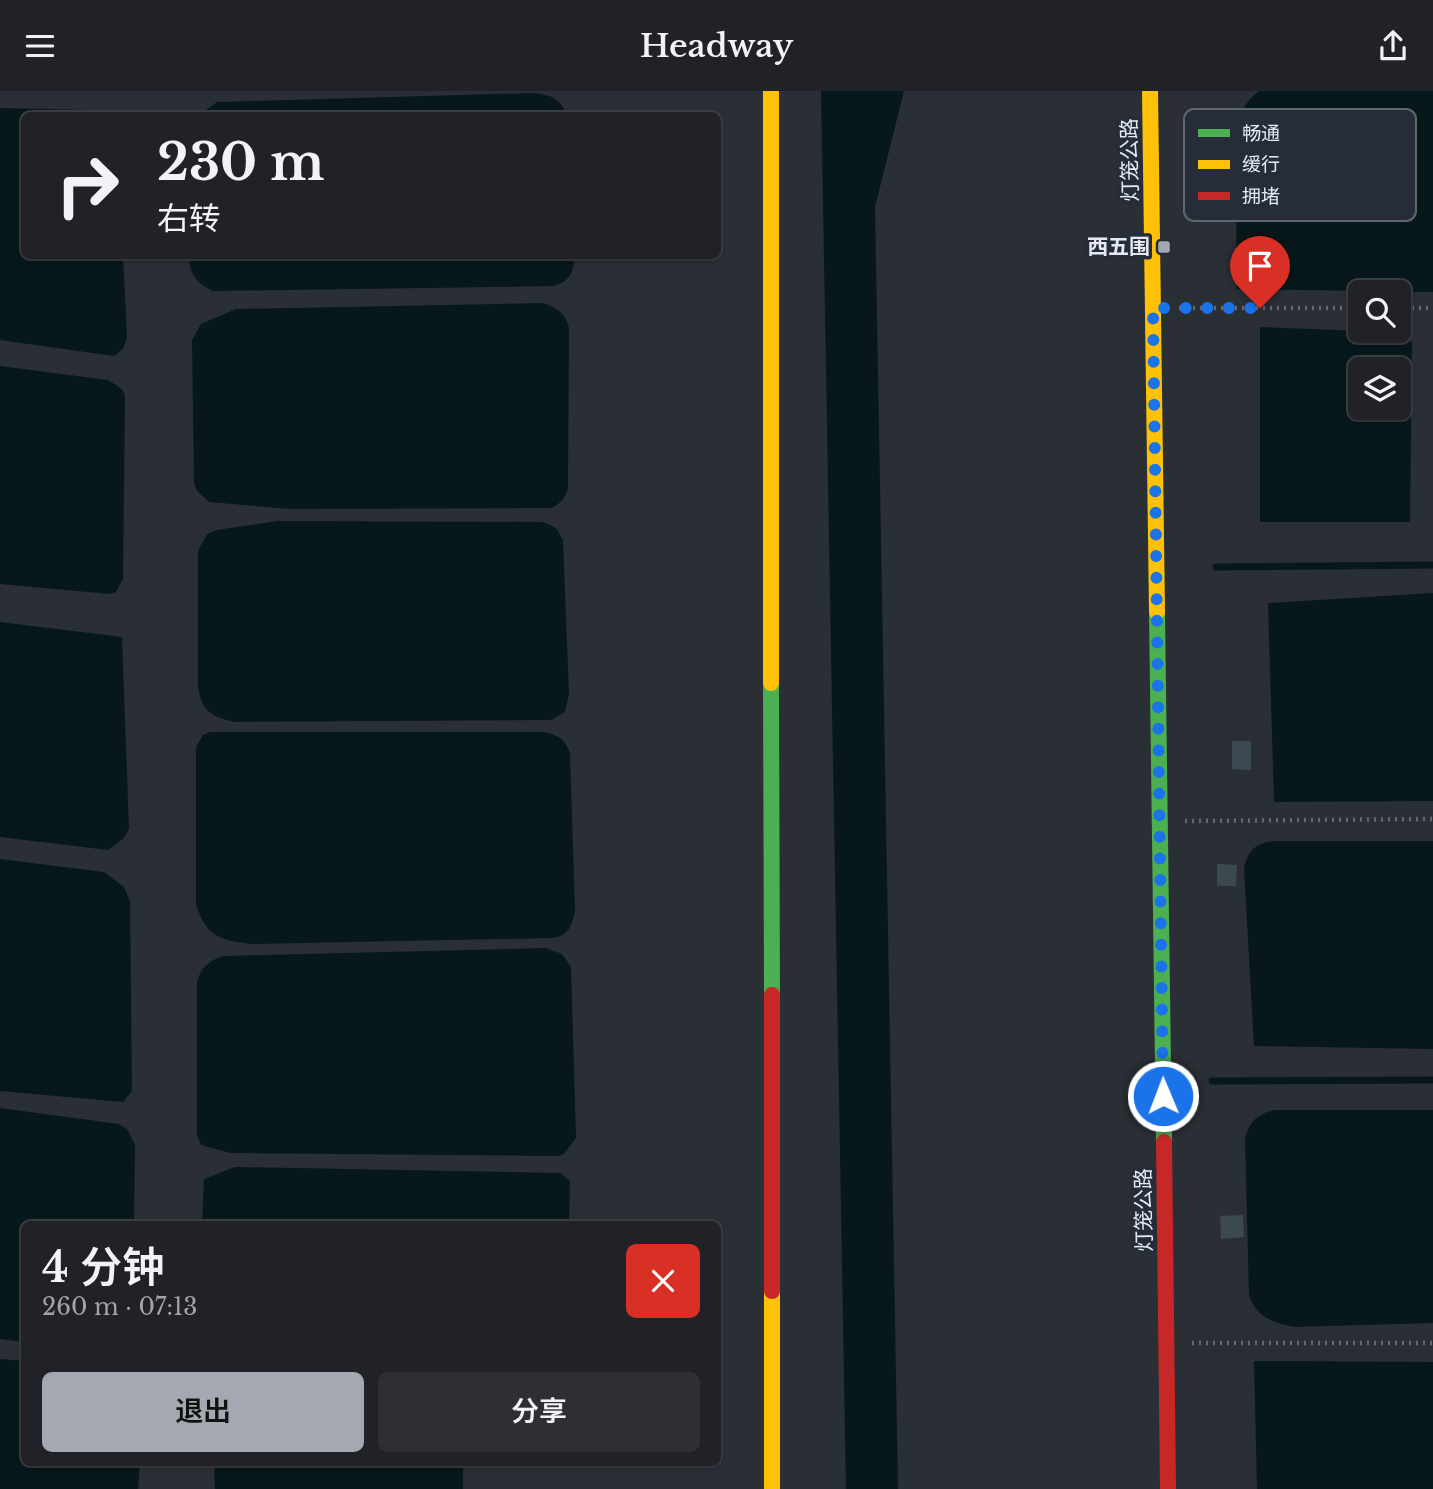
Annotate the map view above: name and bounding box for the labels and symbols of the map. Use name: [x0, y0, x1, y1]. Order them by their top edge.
legend: [1184, 109, 1416, 221]
street label: 灯笼公路: [1116, 118, 1144, 202]
text: 畅通: [1242, 122, 1280, 145]
text: 缓行: [1242, 153, 1280, 176]
text: 拥堵: [1242, 185, 1280, 208]
place label: 西五围: [1087, 234, 1150, 260]
pin: [1230, 236, 1290, 308]
marker: 西五围: [1156, 239, 1172, 255]
position arrow: [1126, 1059, 1200, 1133]
street label: 灯笼公路: [1130, 1168, 1158, 1252]

